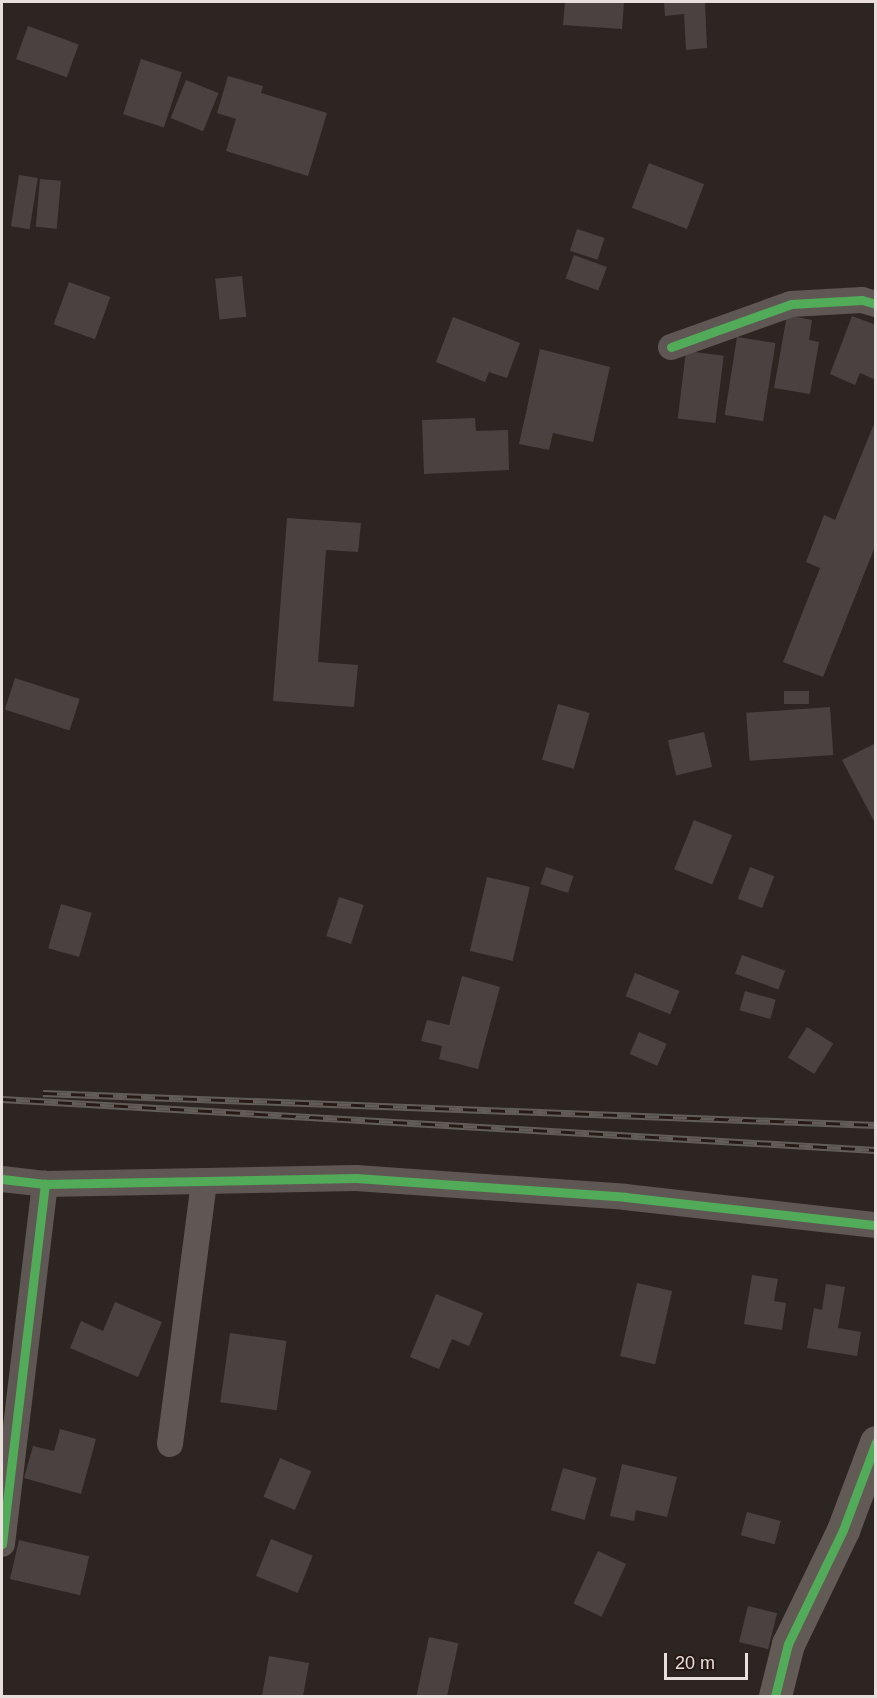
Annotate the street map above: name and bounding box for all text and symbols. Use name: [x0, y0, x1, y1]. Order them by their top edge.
scale bar: [667, 1641, 751, 1679]
text: 20 m: [675, 1653, 715, 1673]

